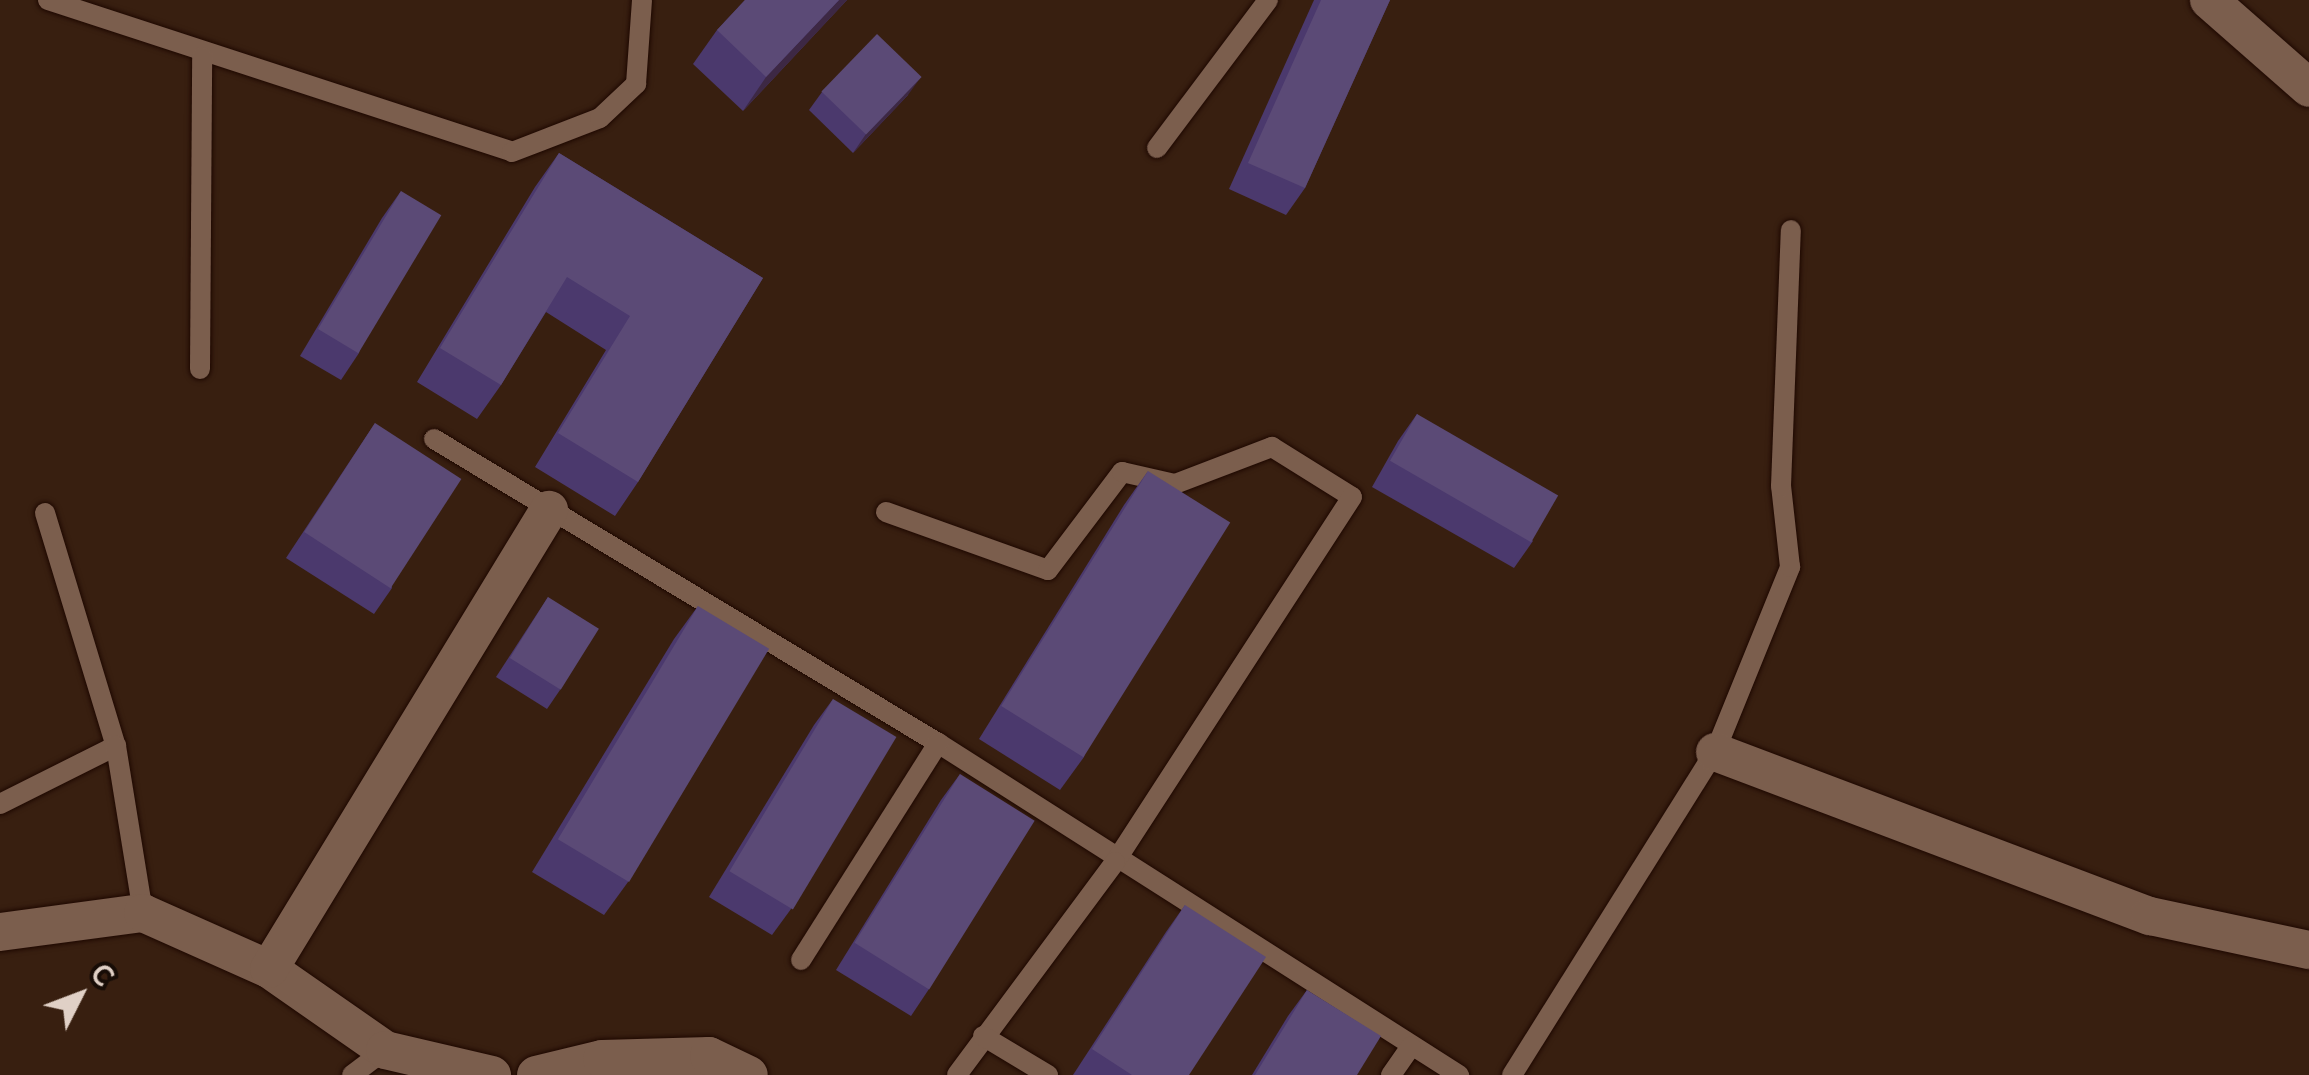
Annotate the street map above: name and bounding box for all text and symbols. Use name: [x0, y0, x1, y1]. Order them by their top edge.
north arrow: [30, 945, 130, 1045]
text: С: [83, 956, 122, 993]

